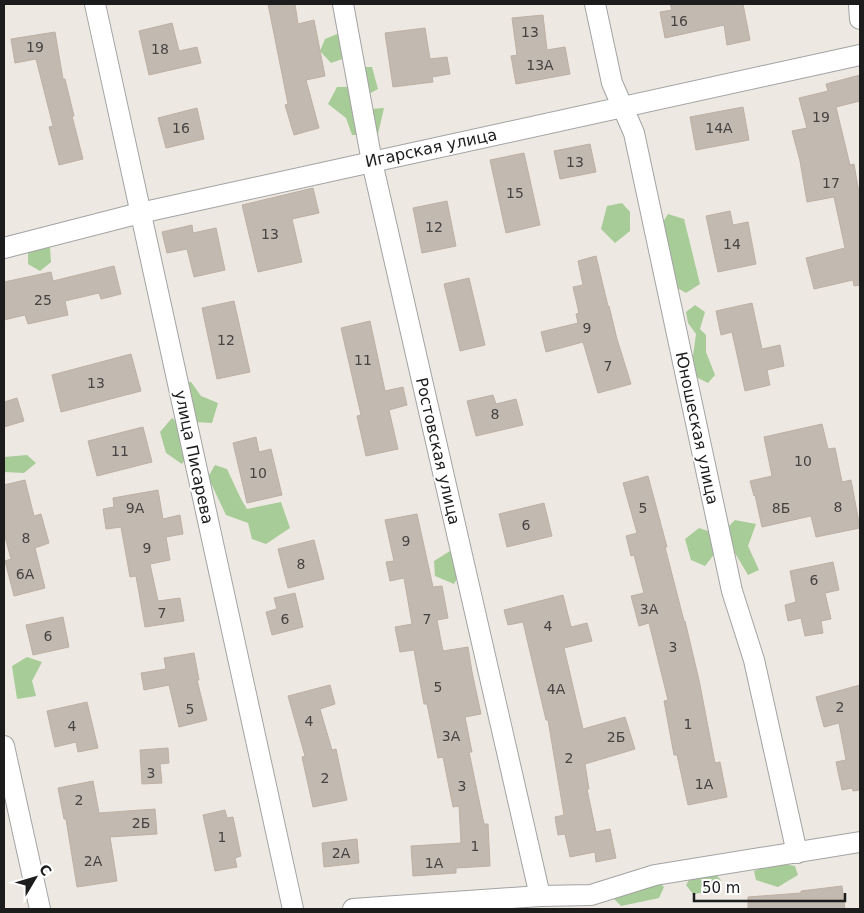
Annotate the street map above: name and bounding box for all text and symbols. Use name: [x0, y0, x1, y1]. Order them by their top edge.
house number: 16: [670, 13, 688, 29]
house number: 13: [521, 24, 539, 40]
house number: 19: [26, 39, 44, 55]
house number: 18: [151, 41, 169, 57]
house number: 13А: [526, 57, 554, 73]
house number: 19: [812, 109, 830, 125]
house number: 16: [172, 120, 190, 136]
house number: 14А: [705, 120, 733, 136]
street label: Игарская улица: [363, 125, 499, 171]
house number: 13: [566, 154, 584, 170]
house number: 17: [822, 175, 840, 191]
house number: 15: [506, 185, 524, 201]
house number: 12: [425, 219, 443, 235]
house number: 13: [261, 226, 279, 242]
house number: 14: [723, 236, 741, 252]
house number: 25: [34, 292, 52, 308]
house number: 9: [583, 320, 591, 336]
house number: 12: [217, 332, 235, 348]
street label: Юношеская улица: [672, 350, 722, 506]
house number: 11: [354, 352, 372, 368]
house number: 7: [604, 358, 612, 374]
house number: 13: [87, 375, 105, 391]
street label: Ростовская улица: [412, 376, 464, 526]
street label: улица Писарева: [171, 388, 217, 526]
house number: 8: [491, 406, 499, 422]
house number: 11: [111, 443, 129, 459]
house number: 10: [794, 453, 812, 469]
house number: 10: [249, 465, 267, 481]
house number: 8: [834, 499, 842, 515]
house number: 9А: [126, 500, 145, 516]
house number: 5: [639, 500, 647, 516]
house number: 8Б: [772, 500, 790, 516]
house number: 6: [522, 517, 531, 533]
house number: 8: [22, 530, 30, 546]
house number: 9: [402, 533, 410, 549]
house number: 9: [143, 540, 151, 556]
house number: 8: [297, 556, 305, 572]
house number: 6А: [16, 566, 35, 582]
house number: 6: [810, 572, 819, 588]
house number: 3А: [640, 601, 659, 617]
house number: 7: [158, 605, 166, 621]
house number: 6: [281, 611, 290, 627]
house number: 7: [423, 611, 431, 627]
house number: 4: [544, 618, 553, 634]
house number: 6: [44, 628, 53, 644]
house number: 3: [669, 639, 677, 655]
house number: 5: [434, 679, 442, 695]
house number: 4А: [547, 681, 566, 697]
house number: 2: [836, 699, 844, 715]
house number: 5: [186, 701, 194, 717]
house number: 4: [305, 713, 314, 729]
house number: 1: [684, 716, 692, 732]
house number: 4: [68, 718, 77, 734]
house number: 3А: [442, 728, 461, 744]
house number: 2Б: [607, 729, 625, 745]
house number: 2: [565, 750, 573, 766]
house number: 3: [147, 765, 155, 781]
house number: 2: [321, 770, 329, 786]
house number: 1А: [695, 776, 714, 792]
house number: 3: [458, 778, 466, 794]
house number: 2: [75, 792, 83, 808]
house number: 2Б: [132, 815, 150, 831]
house number: 1: [218, 829, 226, 845]
house number: 1: [471, 838, 479, 854]
house number: 2А: [332, 845, 351, 861]
north arrow: [10, 853, 60, 903]
house number: 2А: [84, 853, 103, 869]
house number: 1А: [425, 855, 444, 871]
text: С: [36, 861, 55, 879]
scale bar: [694, 870, 845, 902]
text: 50 m: [702, 879, 740, 897]

